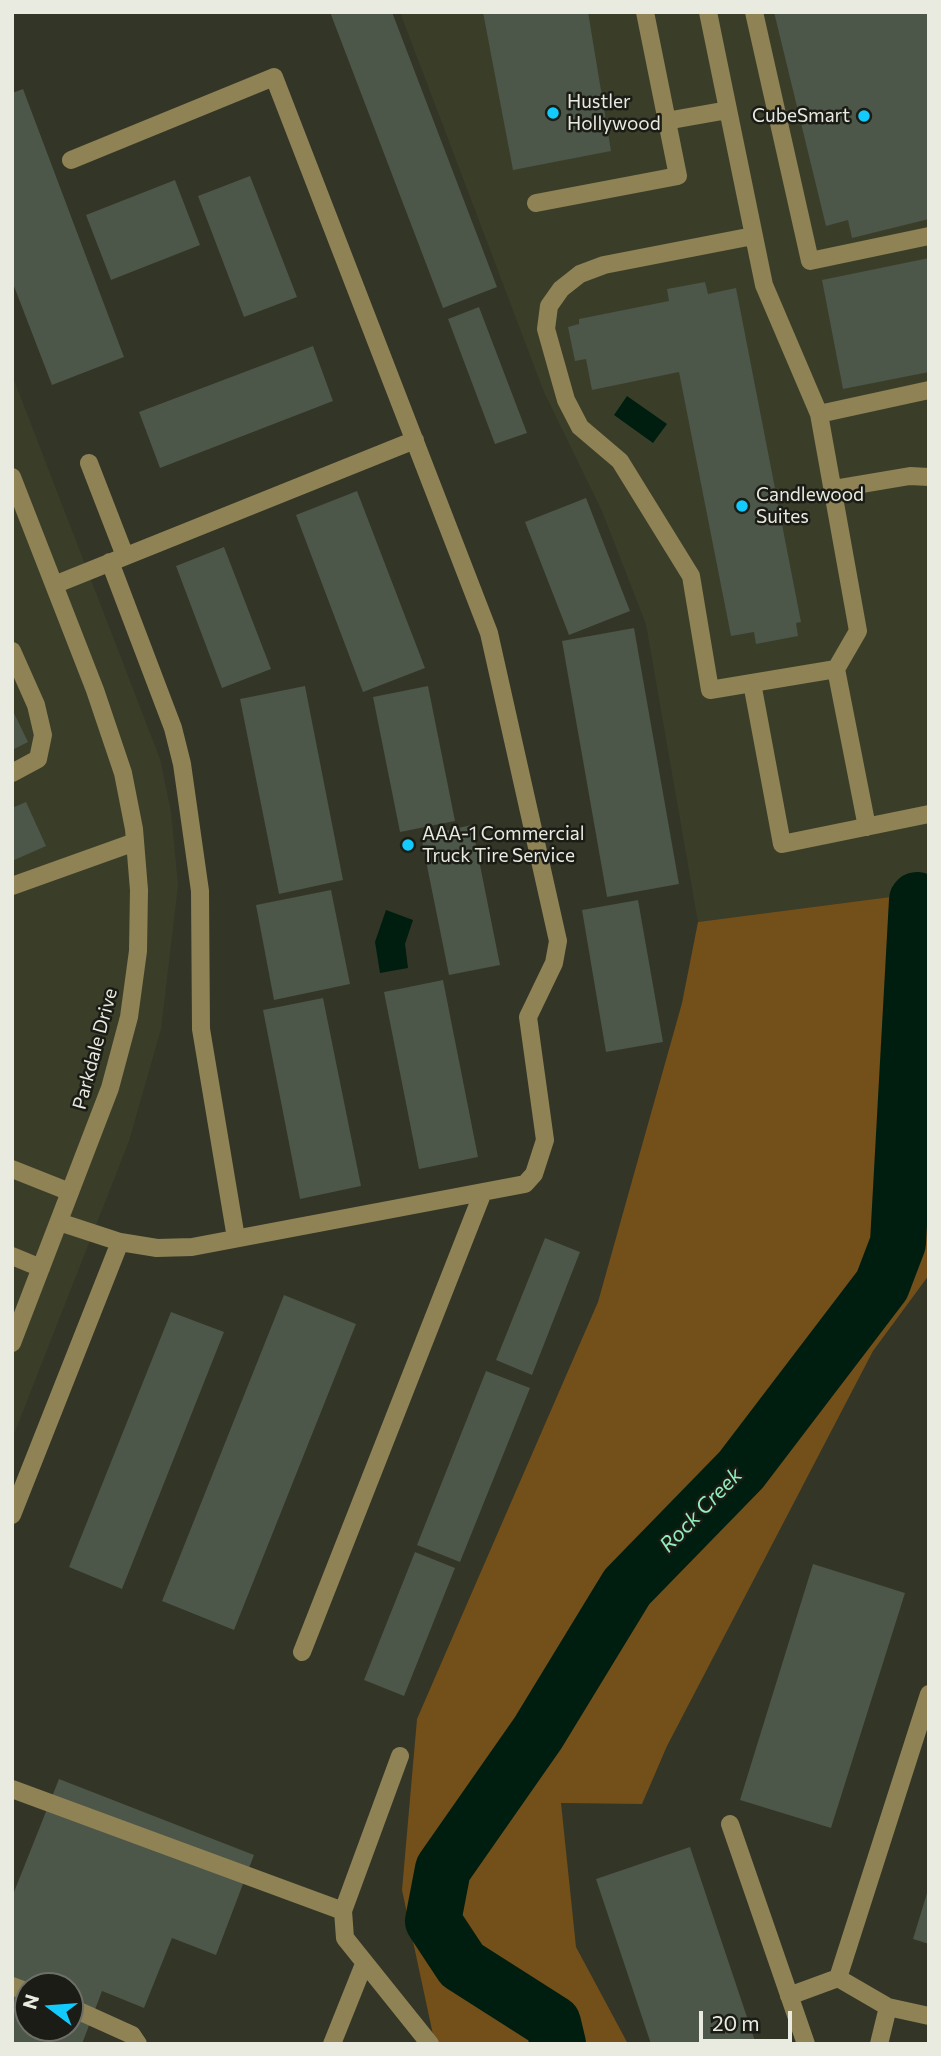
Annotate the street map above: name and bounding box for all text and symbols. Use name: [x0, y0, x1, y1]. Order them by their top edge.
place label: Hustler Hollywood: [567, 91, 661, 135]
marker: Hustler Hollywood: [545, 105, 561, 121]
place label: CubeSmart: [752, 105, 850, 127]
marker: CubeSmart: [856, 108, 872, 124]
place label: Candlewood Suites: [756, 484, 864, 528]
marker: Candlewood Suites: [734, 498, 750, 514]
place label: AAA-1 Commercial Truck Tire Service: [422, 823, 585, 867]
marker: AAA-1 Commercial Truck Tire Service: [400, 837, 416, 853]
street label: Parkdale Drive: [68, 986, 122, 1112]
water label: Rock Creek: [655, 1463, 747, 1557]
north arrow: [14, 1972, 84, 2042]
text: N: [17, 1992, 43, 2012]
scale bar: [703, 1996, 796, 2040]
text: 20 m: [712, 2010, 760, 2035]

